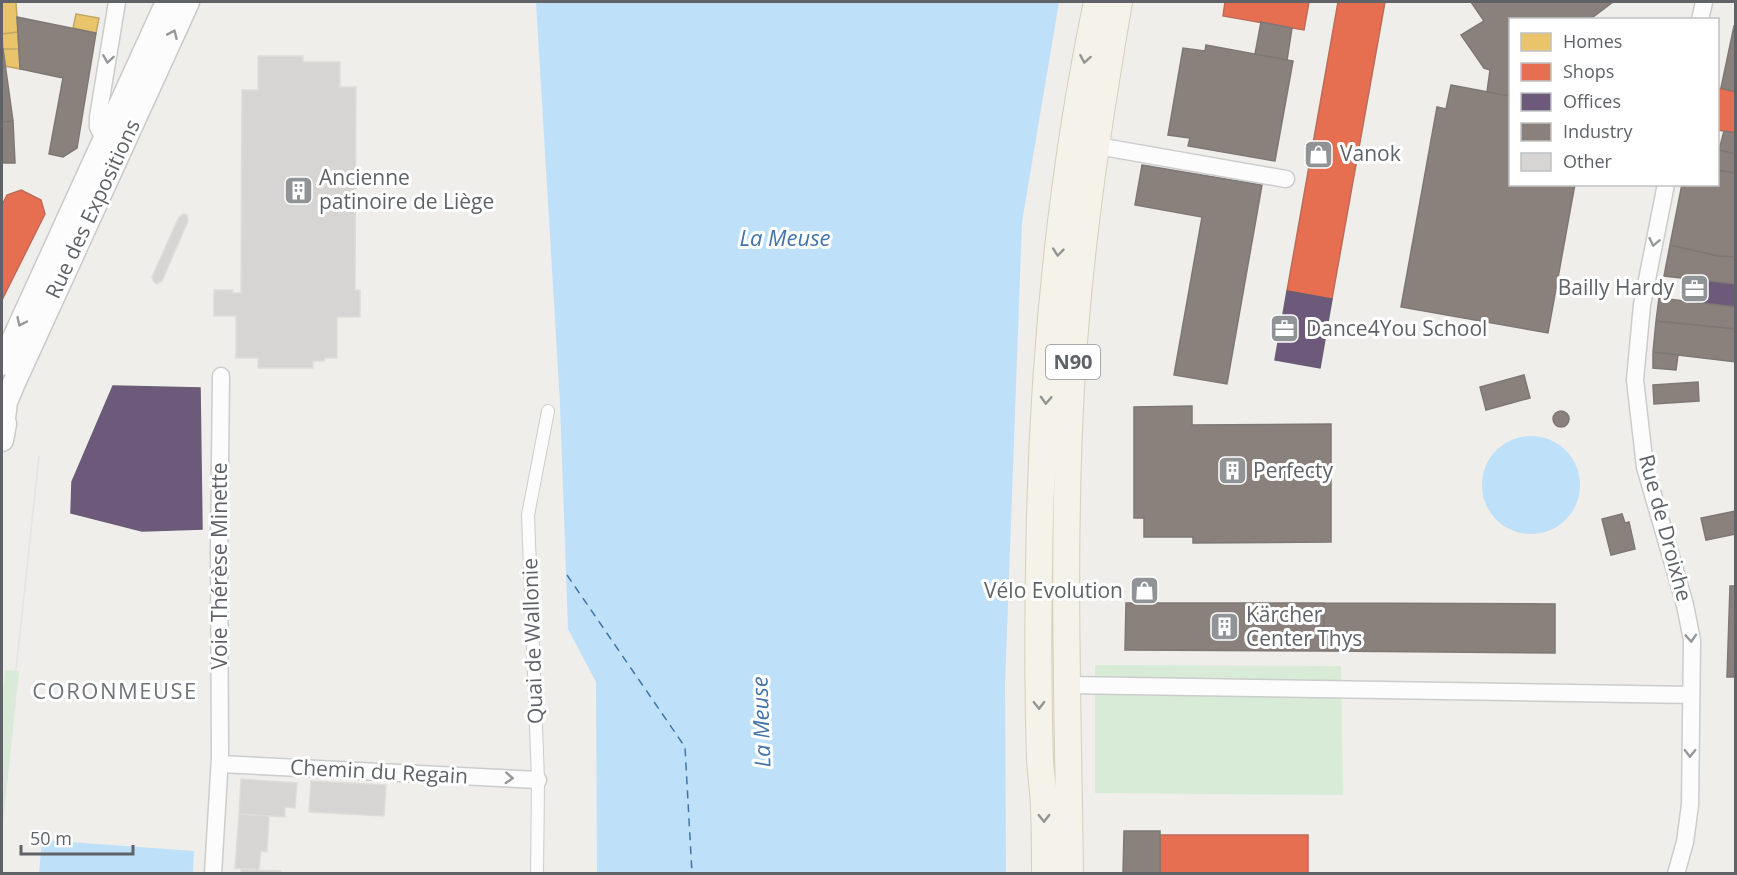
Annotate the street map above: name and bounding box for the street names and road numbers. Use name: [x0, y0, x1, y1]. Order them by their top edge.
street label: Rue des Expositions: [38, 114, 146, 303]
road number: N90: [1046, 345, 1100, 379]
street label: Rue de Droixhe: [1633, 451, 1699, 604]
street label: Voie Thérèse Minette: [205, 462, 233, 670]
street label: Quai de Wallonie: [515, 558, 549, 724]
street label: Chemin du Regain: [289, 752, 469, 790]

